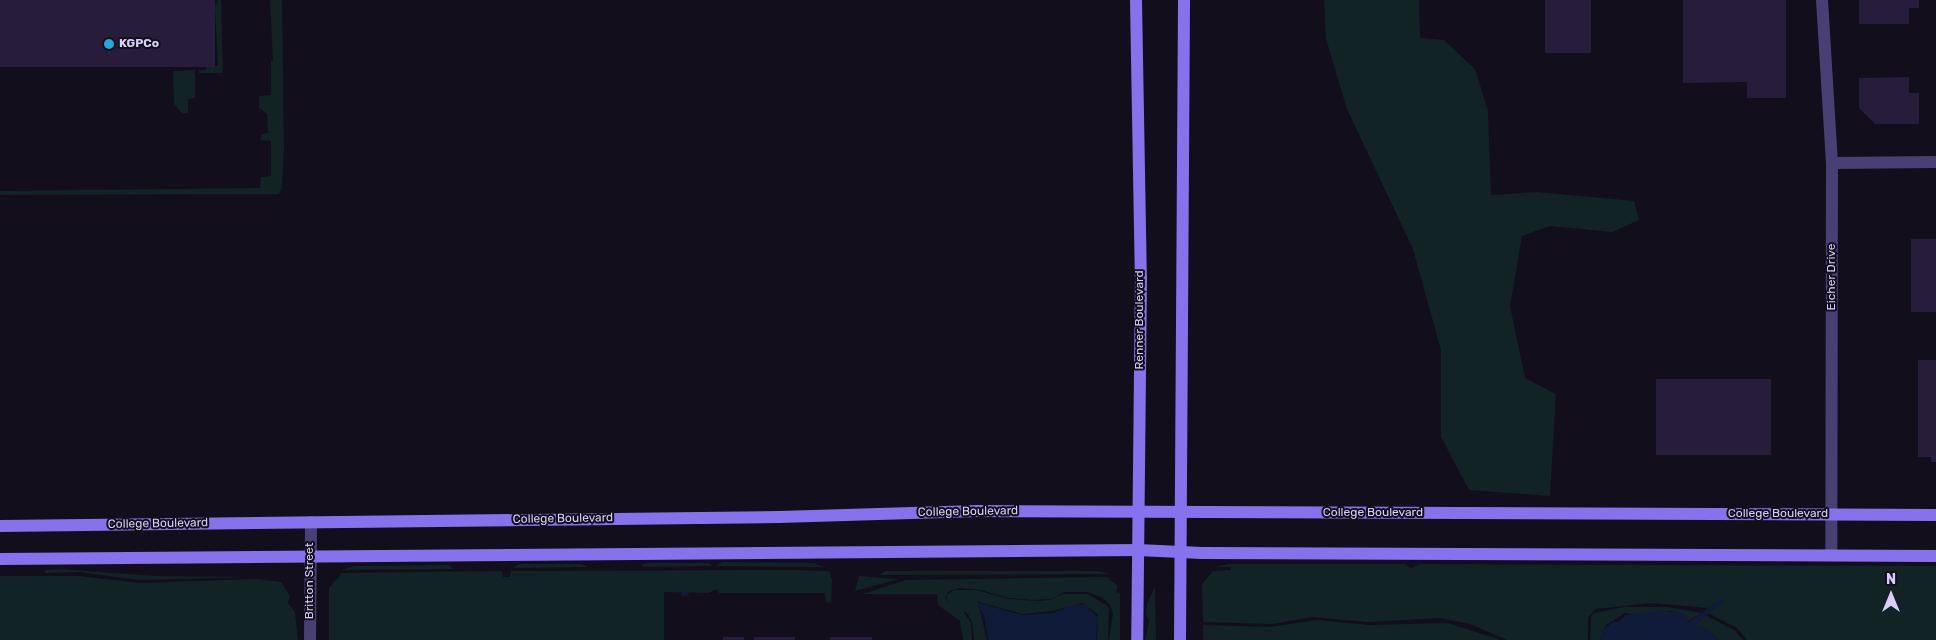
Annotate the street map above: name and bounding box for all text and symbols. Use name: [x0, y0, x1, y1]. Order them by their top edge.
place label: KGPCo: [119, 37, 159, 51]
marker: KGPCo: [103, 38, 115, 50]
street label: Eicher Drive: [1825, 243, 1839, 311]
street label: Renner Boulevard: [1133, 270, 1147, 370]
street label: College Boulevard: [918, 504, 1018, 520]
street label: College Boulevard: [1323, 506, 1423, 520]
street label: College Boulevard: [1728, 507, 1828, 521]
street label: College Boulevard: [513, 511, 613, 527]
street label: College Boulevard: [108, 516, 208, 532]
street label: Britton Street: [303, 543, 317, 619]
north arrow: [1866, 570, 1916, 620]
text: N: [1886, 571, 1896, 588]

